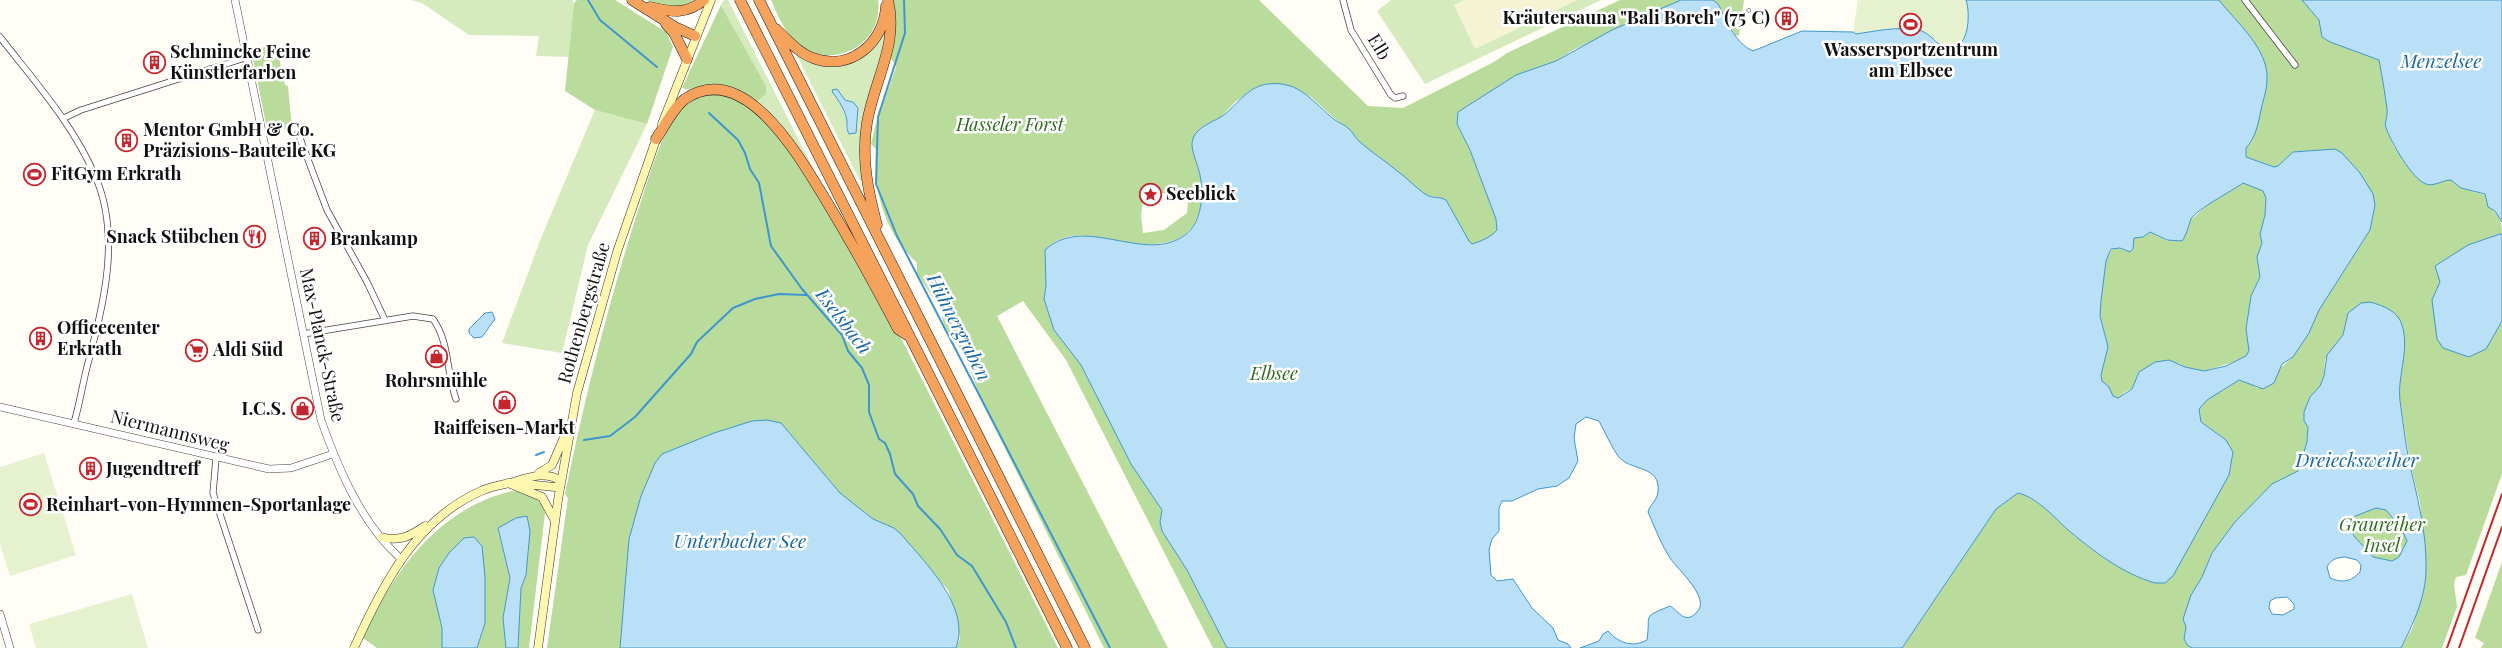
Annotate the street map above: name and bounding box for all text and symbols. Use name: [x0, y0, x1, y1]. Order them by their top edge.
place label: Kräutersauna "Bali Boreh" (75°C): [1502, 5, 1770, 29]
building icon: Kräutersauna "Bali Boreh" (75°C): [1774, 6, 1798, 30]
sports icon: Wassersportzentrum am Elbsee: [1899, 13, 1923, 37]
street label: Elb: [1363, 29, 1397, 64]
place label: Wassersportzentrum am Elbsee: [1823, 37, 1999, 82]
place label: Schmincke Feine Künstlerfarben: [170, 39, 311, 84]
water label: Menzelsee: [2400, 47, 2481, 73]
building icon: Schmincke Feine Künstlerfarben: [142, 50, 166, 74]
park label: Hasseler Forst: [955, 112, 1065, 136]
place label: Mentor GmbH & Co. Präzisions-Bauteile KG: [143, 117, 336, 162]
building icon: Mentor GmbH & Co. Präzisions-Bauteile KG: [115, 128, 139, 152]
place label: FitGym Erkrath: [51, 161, 182, 185]
sports icon: FitGym Erkrath: [23, 162, 47, 186]
place label: Seeblick: [1166, 181, 1236, 205]
place icon: Seeblick: [1138, 182, 1162, 206]
place label: Snack Stübchen: [106, 224, 239, 248]
restaurant icon: Snack Stübchen: [243, 225, 267, 249]
place label: Brankamp: [330, 226, 418, 250]
building icon: Brankamp: [302, 227, 326, 251]
street label: Rothenbergstraße: [551, 239, 615, 386]
street label: Max-Planck-Straße: [295, 266, 351, 424]
water label: Hühnergraben: [921, 267, 998, 385]
water label: Eselsbach: [810, 281, 879, 359]
place label: Officecenter Erkrath: [57, 315, 160, 360]
building icon: Officecenter Erkrath: [29, 326, 53, 350]
place label: Aldi Süd: [212, 337, 283, 361]
supermarket icon: Aldi Süd: [185, 338, 209, 362]
shop icon: Rohrsmühle: [424, 344, 448, 368]
park label: Elbsee: [1249, 361, 1298, 385]
place label: Rohrsmühle: [385, 368, 487, 392]
shop icon: Raiffeisen-Markt: [492, 391, 516, 415]
place label: I.C.S.: [242, 396, 286, 420]
shop icon: I.C.S.: [290, 397, 314, 421]
street label: Niermannsweg: [108, 404, 233, 457]
place label: Raiffeisen-Markt: [433, 415, 575, 439]
water label: Dreiecksweiher: [2295, 446, 2419, 472]
place label: Jugendtreff: [105, 456, 201, 480]
building icon: Jugendtreff: [78, 457, 102, 481]
place label: Reinhart-von-Hymmen-Sportanlage: [46, 492, 351, 516]
sports icon: Reinhart-von-Hymmen-Sportanlage: [18, 493, 42, 517]
park label: Graureiher Insel: [2339, 512, 2426, 557]
water label: Unterbacher See: [674, 527, 806, 553]

